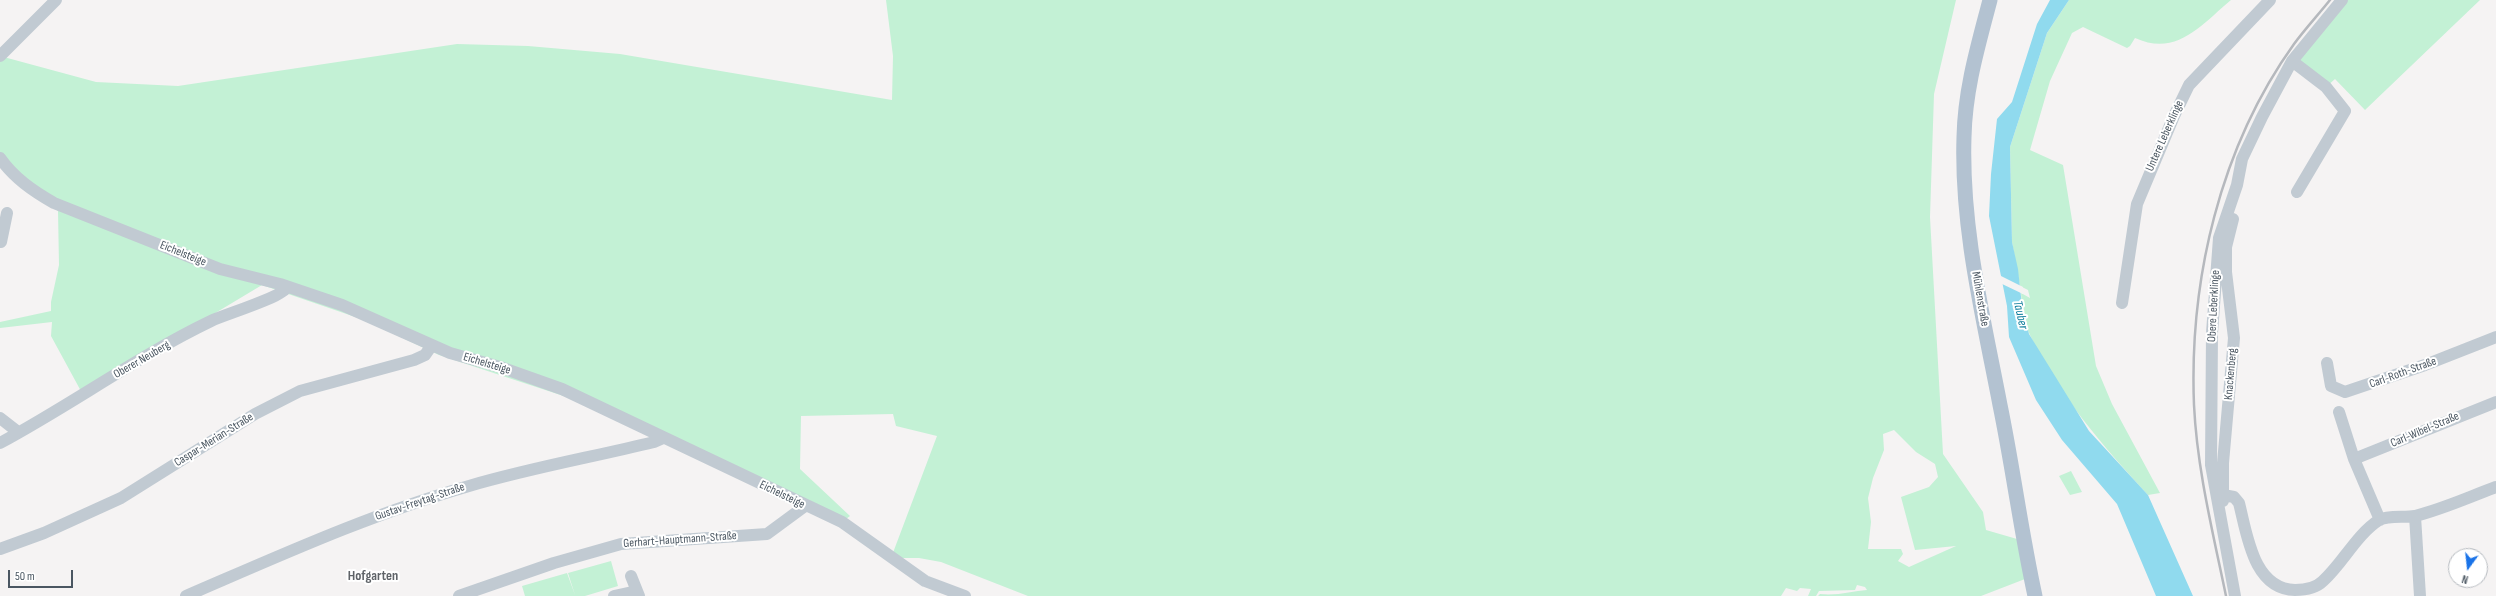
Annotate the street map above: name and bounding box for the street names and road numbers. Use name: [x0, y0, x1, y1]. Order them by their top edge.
street label: Untere Leberklinge: [2143, 98, 2187, 174]
street label: Eichelsteige: [158, 238, 208, 270]
street label: Obere Leberklinge: [2205, 270, 2223, 342]
street label: Mühlenstraße: [1968, 271, 1992, 327]
street label: Oberer Neuberg: [111, 338, 173, 382]
street label: Knackenberg: [2222, 347, 2240, 401]
street label: Eichelsteige: [462, 350, 512, 378]
street label: Carl-Roth-Straße: [2367, 354, 2439, 392]
street label: Carl-Wibel-Straße: [2389, 409, 2461, 451]
street label: Caspar-Merian-Straße: [172, 410, 256, 470]
street label: Eichelsteige: [757, 478, 807, 512]
street label: Gustav-Freytag-Straße: [373, 480, 467, 524]
street label: Gerhart-Hauptmann-Straße: [623, 529, 737, 551]

